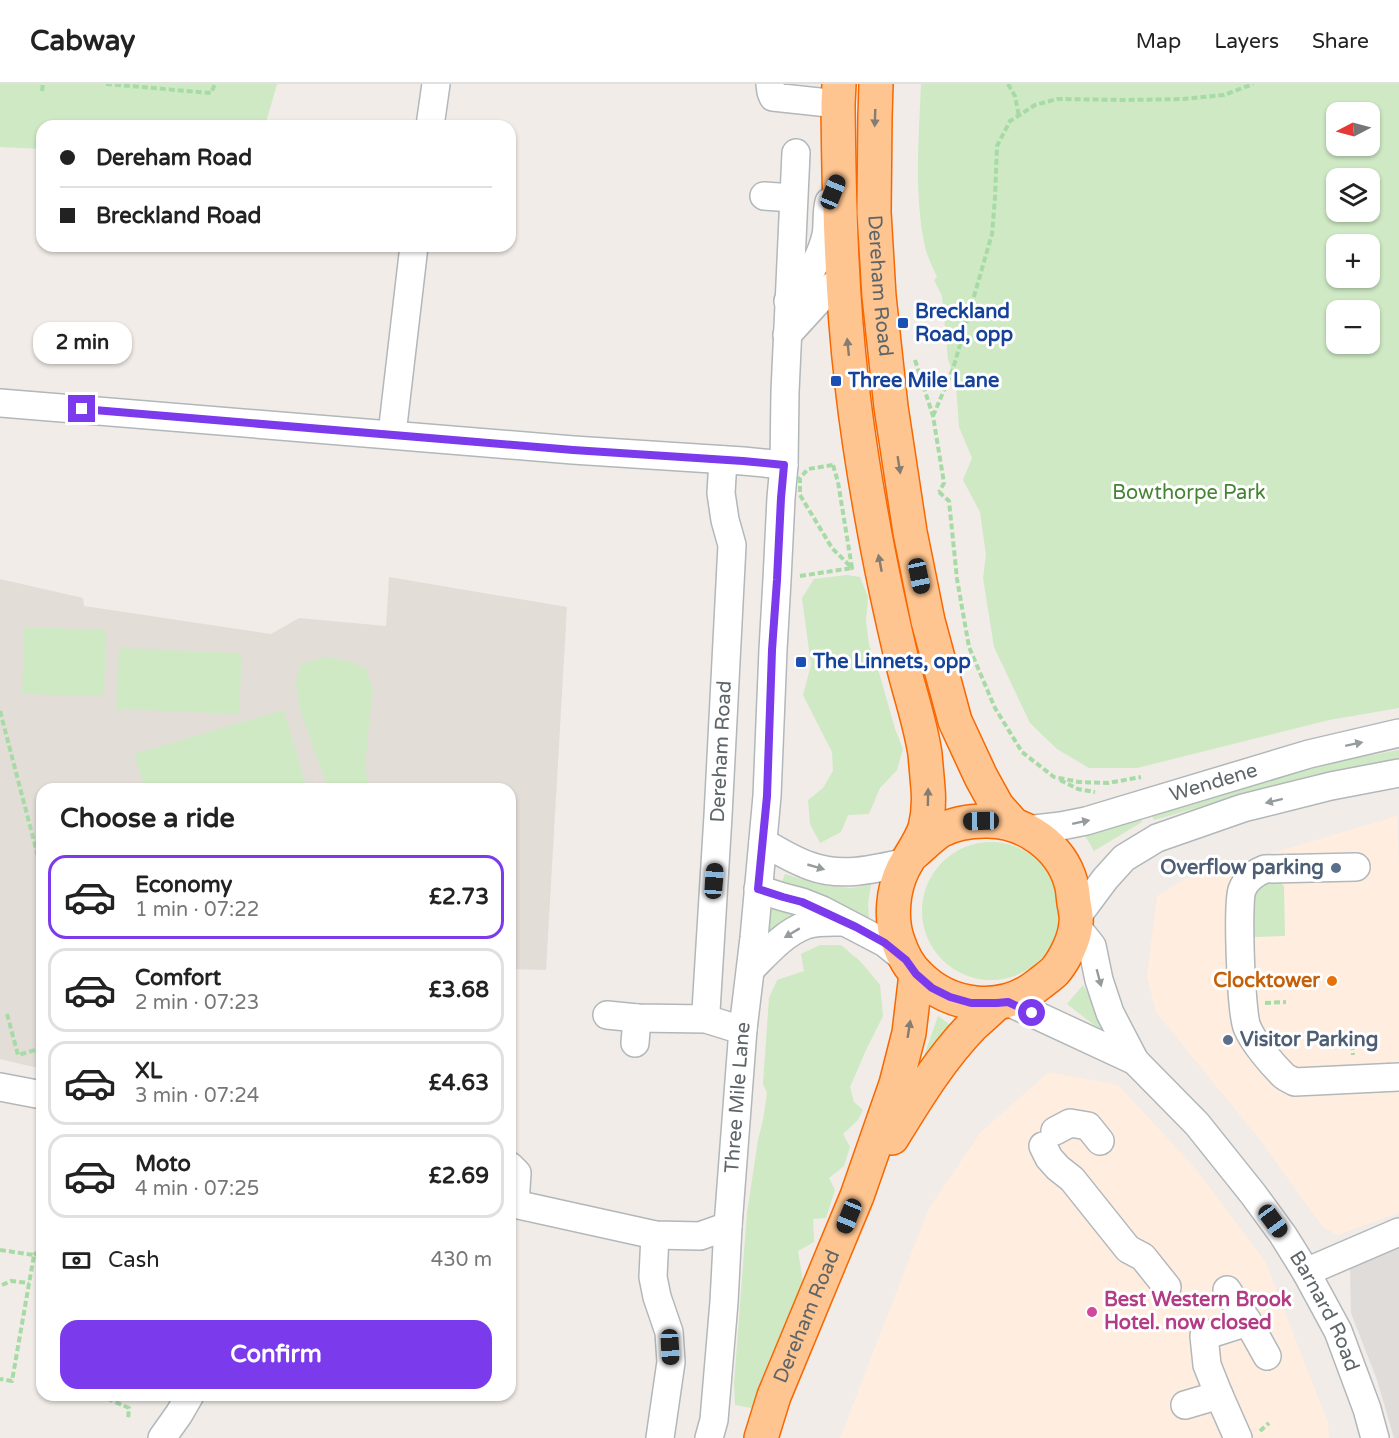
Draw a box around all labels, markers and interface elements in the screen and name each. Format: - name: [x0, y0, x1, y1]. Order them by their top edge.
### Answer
- text: Cabway: [30, 24, 135, 58]
- text: Map: [1136, 29, 1181, 54]
- text: Layers: [1214, 29, 1279, 54]
- text: Share: [1312, 29, 1369, 54]
- north arrow: [1326, 102, 1380, 156]
- map controls: [1326, 102, 1380, 354]
- one-way arrow: [870, 108, 880, 127]
- text: Dereham Road: [96, 145, 252, 171]
- button: layers: [1326, 168, 1380, 222]
- car: [818, 172, 848, 212]
- text: Breckland Road: [96, 203, 262, 229]
- street label: Dereham Road: [862, 214, 897, 358]
- button: +: [1326, 234, 1380, 288]
- place label: Breckland Road, opp: [915, 300, 1013, 347]
- button: −: [1326, 300, 1380, 354]
- marker: Breckland Road, opp: [896, 316, 910, 330]
- callout: 2 min: [32, 322, 132, 364]
- text: 2 min: [56, 331, 109, 355]
- one-way arrow: [843, 338, 853, 357]
- place label: Three Mile Lane: [847, 369, 999, 393]
- marker: Three Mile Lane: [829, 374, 843, 388]
- route end: [68, 395, 95, 422]
- one-way arrow: [895, 455, 904, 474]
- park label: Bowthorpe Park: [1112, 481, 1266, 505]
- one-way arrow: [875, 553, 884, 572]
- car: [906, 557, 932, 595]
- place label: The Linnets, opp: [812, 650, 971, 674]
- marker: The Linnets, opp: [794, 655, 808, 669]
- street label: Dereham Road: [706, 680, 737, 823]
- one-way arrow: [1345, 738, 1363, 748]
- street label: Wendene: [1167, 758, 1260, 807]
- one-way arrow: [923, 787, 932, 806]
- one-way arrow: [1265, 796, 1283, 806]
- text: Choose a ride: [60, 802, 235, 835]
- car: [963, 812, 999, 830]
- one-way arrow: [1072, 817, 1091, 826]
- place label: Overflow parking: [1160, 856, 1324, 880]
- marker: Overflow parking: [1329, 861, 1343, 875]
- car: [704, 862, 724, 900]
- one-way arrow: [807, 863, 825, 872]
- icon: car: [63, 870, 117, 924]
- text: Economy: [135, 872, 232, 898]
- text: £2.73: [429, 884, 489, 910]
- text: 1 min · 07:22: [135, 898, 259, 922]
- one-way arrow: [783, 928, 800, 938]
- icon: car: [63, 963, 117, 1017]
- text: Comfort: [135, 965, 221, 991]
- one-way arrow: [1095, 969, 1105, 988]
- place label: Clocktower: [1213, 969, 1320, 993]
- marker: Clocktower: [1325, 974, 1339, 988]
- text: £3.68: [429, 977, 489, 1003]
- text: 2 min · 07:23: [135, 991, 259, 1015]
- route start: [1018, 999, 1045, 1026]
- one-way arrow: [905, 1020, 914, 1039]
- street label: Three Mile Lane: [720, 1021, 756, 1174]
- place label: Visitor Parking: [1240, 1028, 1378, 1052]
- marker: Visitor Parking: [1221, 1033, 1235, 1047]
- icon: car: [63, 1056, 117, 1110]
- text: XL: [135, 1058, 162, 1084]
- text: £4.63: [429, 1070, 489, 1096]
- text: 3 min · 07:24: [135, 1084, 259, 1108]
- icon: car: [63, 1149, 117, 1203]
- text: Moto: [135, 1151, 191, 1177]
- text: £2.69: [429, 1163, 489, 1189]
- text: 4 min · 07:25: [135, 1177, 259, 1201]
- car: [834, 1196, 864, 1236]
- car: [1255, 1201, 1291, 1241]
- icon: cash: [60, 1244, 93, 1277]
- street label: Dereham Road: [769, 1246, 845, 1387]
- text: Cash: [108, 1247, 160, 1273]
- street label: Barnard Road: [1284, 1247, 1364, 1375]
- text: 430 m: [431, 1248, 492, 1272]
- place label: Best Western Brook Hotel. now closed: [1104, 1288, 1292, 1335]
- marker: Best Western Brook Hotel. now closed: [1085, 1305, 1099, 1319]
- button: Confirm: [60, 1320, 492, 1389]
- car: [660, 1329, 680, 1365]

